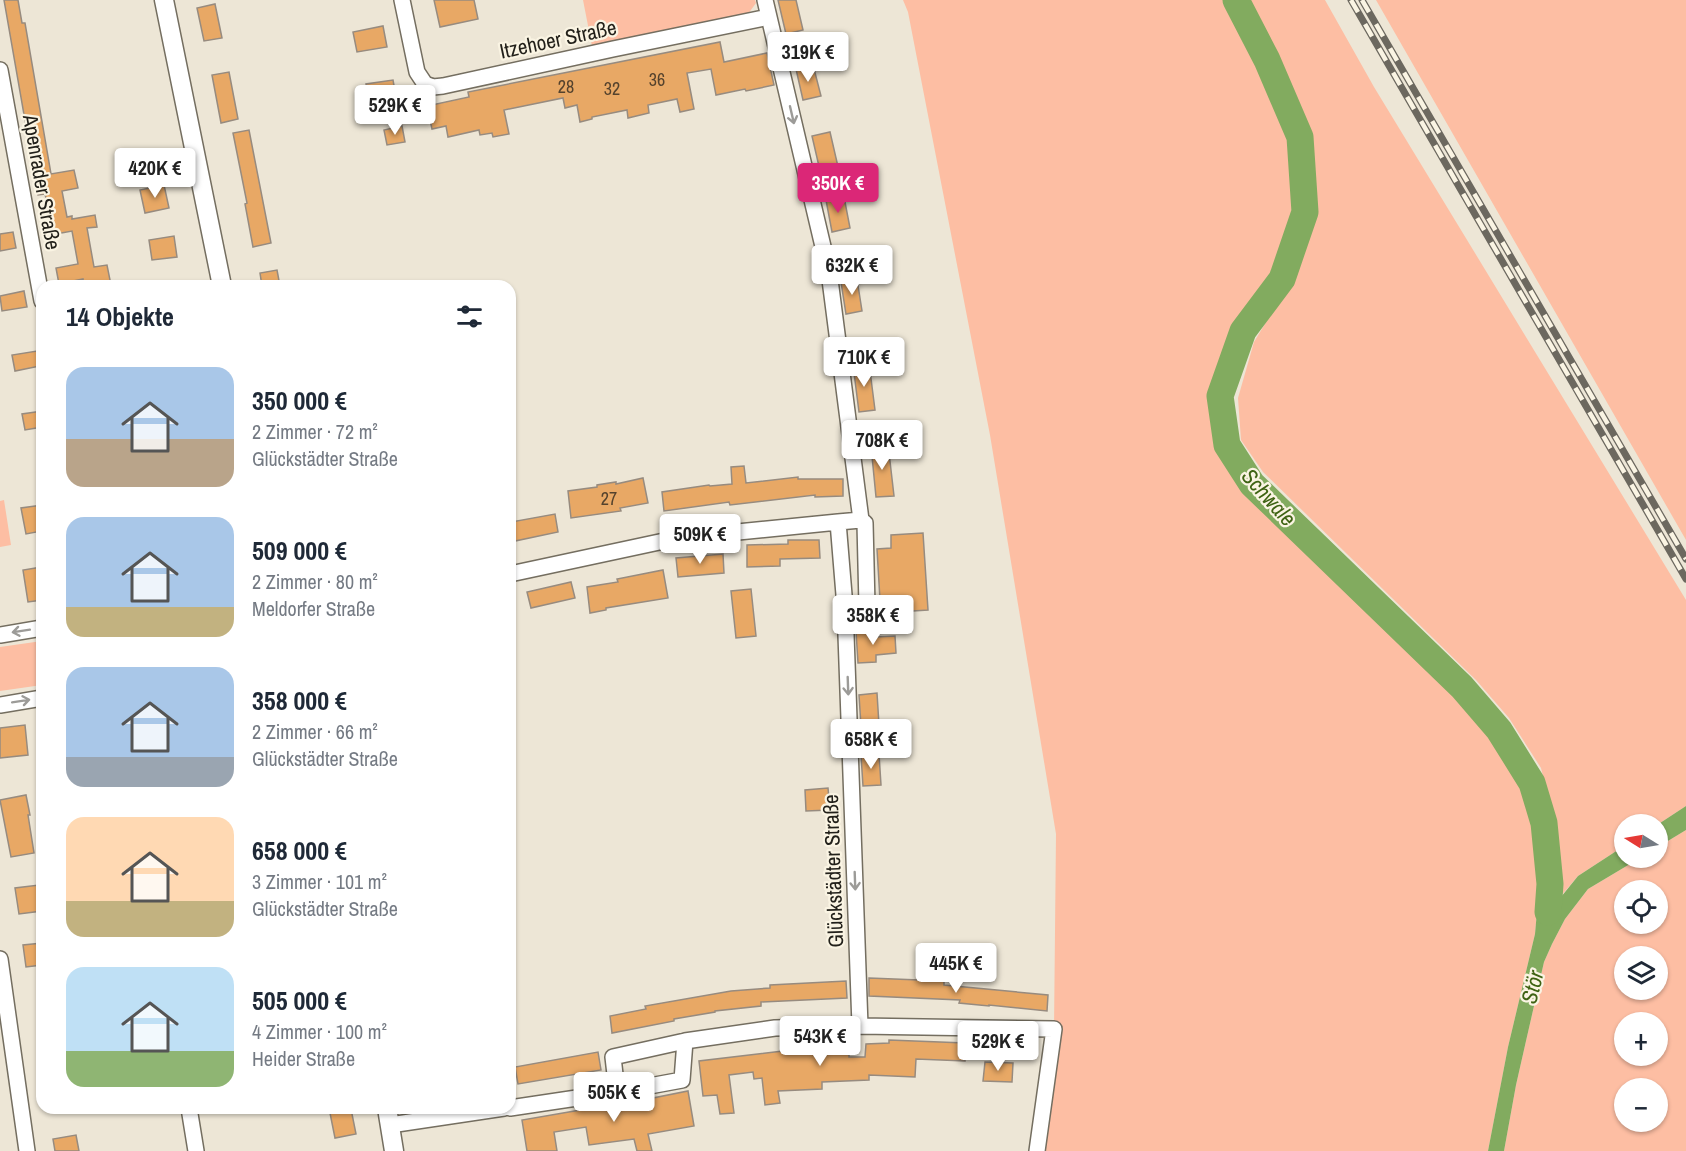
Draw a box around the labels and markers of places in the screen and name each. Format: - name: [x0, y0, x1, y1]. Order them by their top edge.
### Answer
- pin: 319K €: [759, 32, 857, 83]
- pin: 529K €: [346, 85, 444, 136]
- pin: 420K €: [106, 148, 204, 199]
- pin: 350K €: [789, 163, 887, 214]
- pin: 632K €: [803, 245, 901, 296]
- pin: 710K €: [815, 337, 913, 388]
- pin: 708K €: [833, 420, 931, 471]
- pin: 509K €: [651, 514, 749, 565]
- pin: 358K €: [824, 595, 922, 646]
- pin: 658K €: [822, 719, 920, 770]
- pin: 445K €: [907, 943, 1005, 994]
- pin: 543K €: [771, 1016, 869, 1067]
- pin: 529K €: [949, 1021, 1047, 1072]
- pin: 505K €: [565, 1072, 663, 1123]

